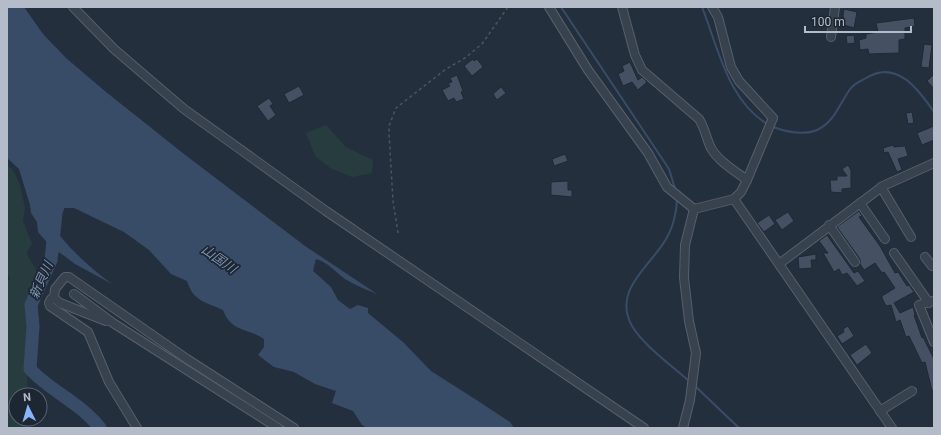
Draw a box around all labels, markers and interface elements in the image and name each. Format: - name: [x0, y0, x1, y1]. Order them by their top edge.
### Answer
- scale bar: [805, 8, 911, 34]
- text: 100 m: [811, 15, 845, 29]
- water label: 山国川: [199, 242, 241, 277]
- water label: 新貝川: [26, 257, 57, 301]
- north arrow: [8, 387, 48, 427]
- text: N: [23, 391, 32, 404]

